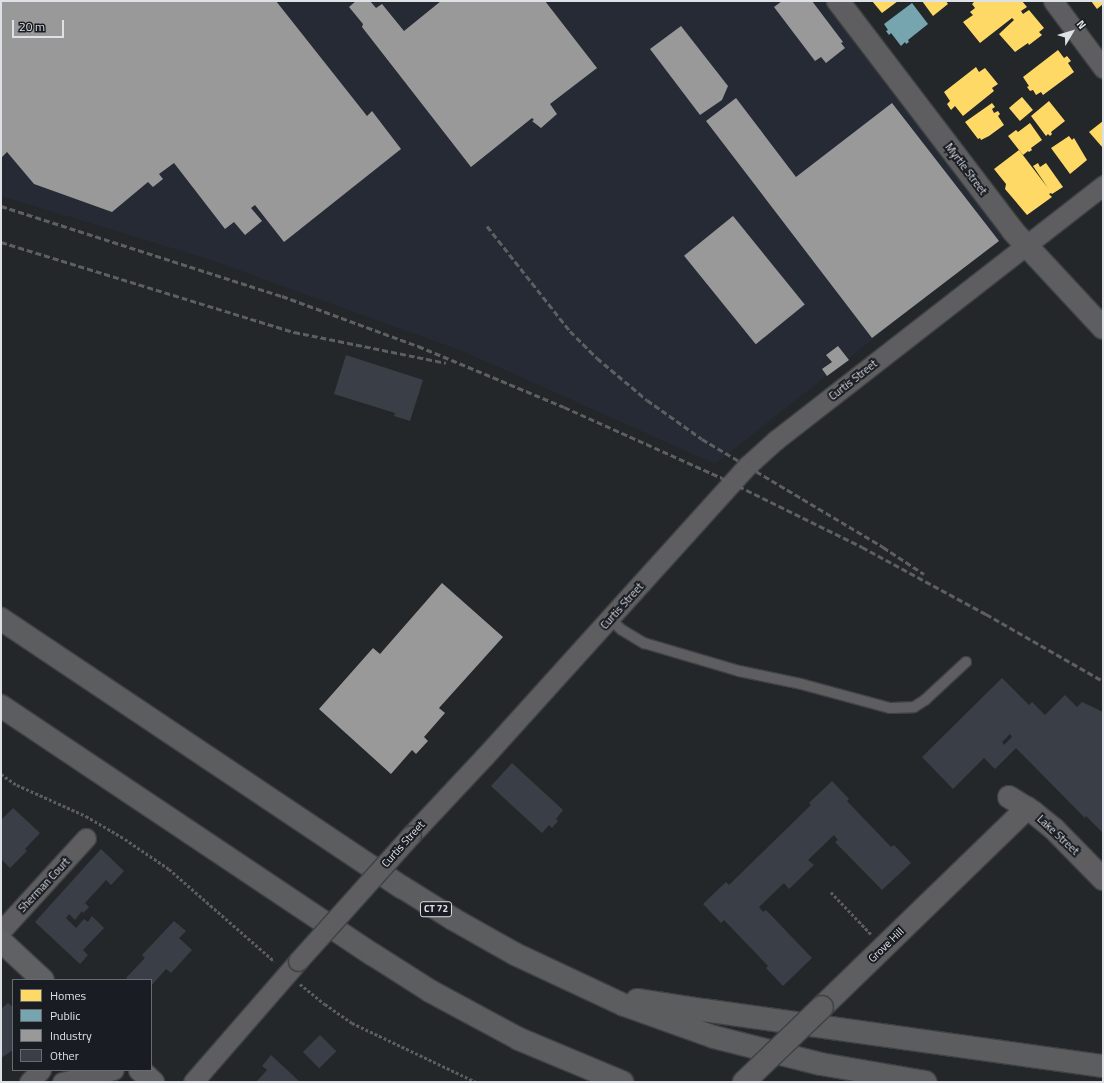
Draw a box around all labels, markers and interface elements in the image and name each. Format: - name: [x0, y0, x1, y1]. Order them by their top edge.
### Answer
- scale bar: [14, 12, 66, 38]
- north arrow: [1052, 12, 1092, 52]
- text: 20 m: [19, 17, 45, 36]
- text: N: [1073, 17, 1090, 33]
- street label: Myrtle Street: [942, 141, 990, 197]
- street label: Curtis Street: [826, 357, 880, 403]
- street label: Curtis Street: [598, 580, 646, 632]
- street label: Lake Street: [1034, 812, 1082, 858]
- street label: Curtis Street: [379, 818, 427, 870]
- street label: Sherman Court: [15, 855, 73, 915]
- road number: CT 72: [419, 901, 453, 917]
- street label: Grove Hill: [865, 925, 907, 965]
- legend: [12, 979, 152, 1071]
- text: Homes: [50, 986, 86, 1005]
- text: Public: [50, 1006, 80, 1025]
- text: Industry: [50, 1026, 92, 1045]
- text: Other: [50, 1046, 79, 1065]

